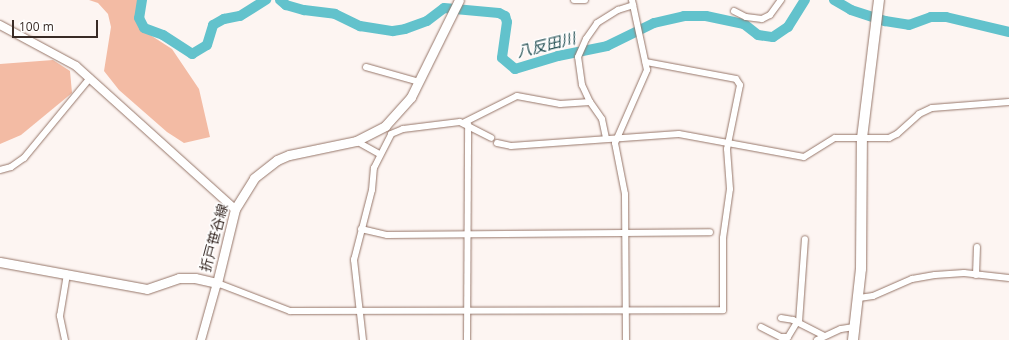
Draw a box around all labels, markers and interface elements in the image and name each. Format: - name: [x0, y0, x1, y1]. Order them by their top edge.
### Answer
- scale bar: [14, 12, 100, 38]
- text: 100 m: [19, 18, 54, 35]
- water label: 八反田川: [515, 29, 577, 61]
- street label: 折戸笹谷線: [197, 202, 231, 274]

